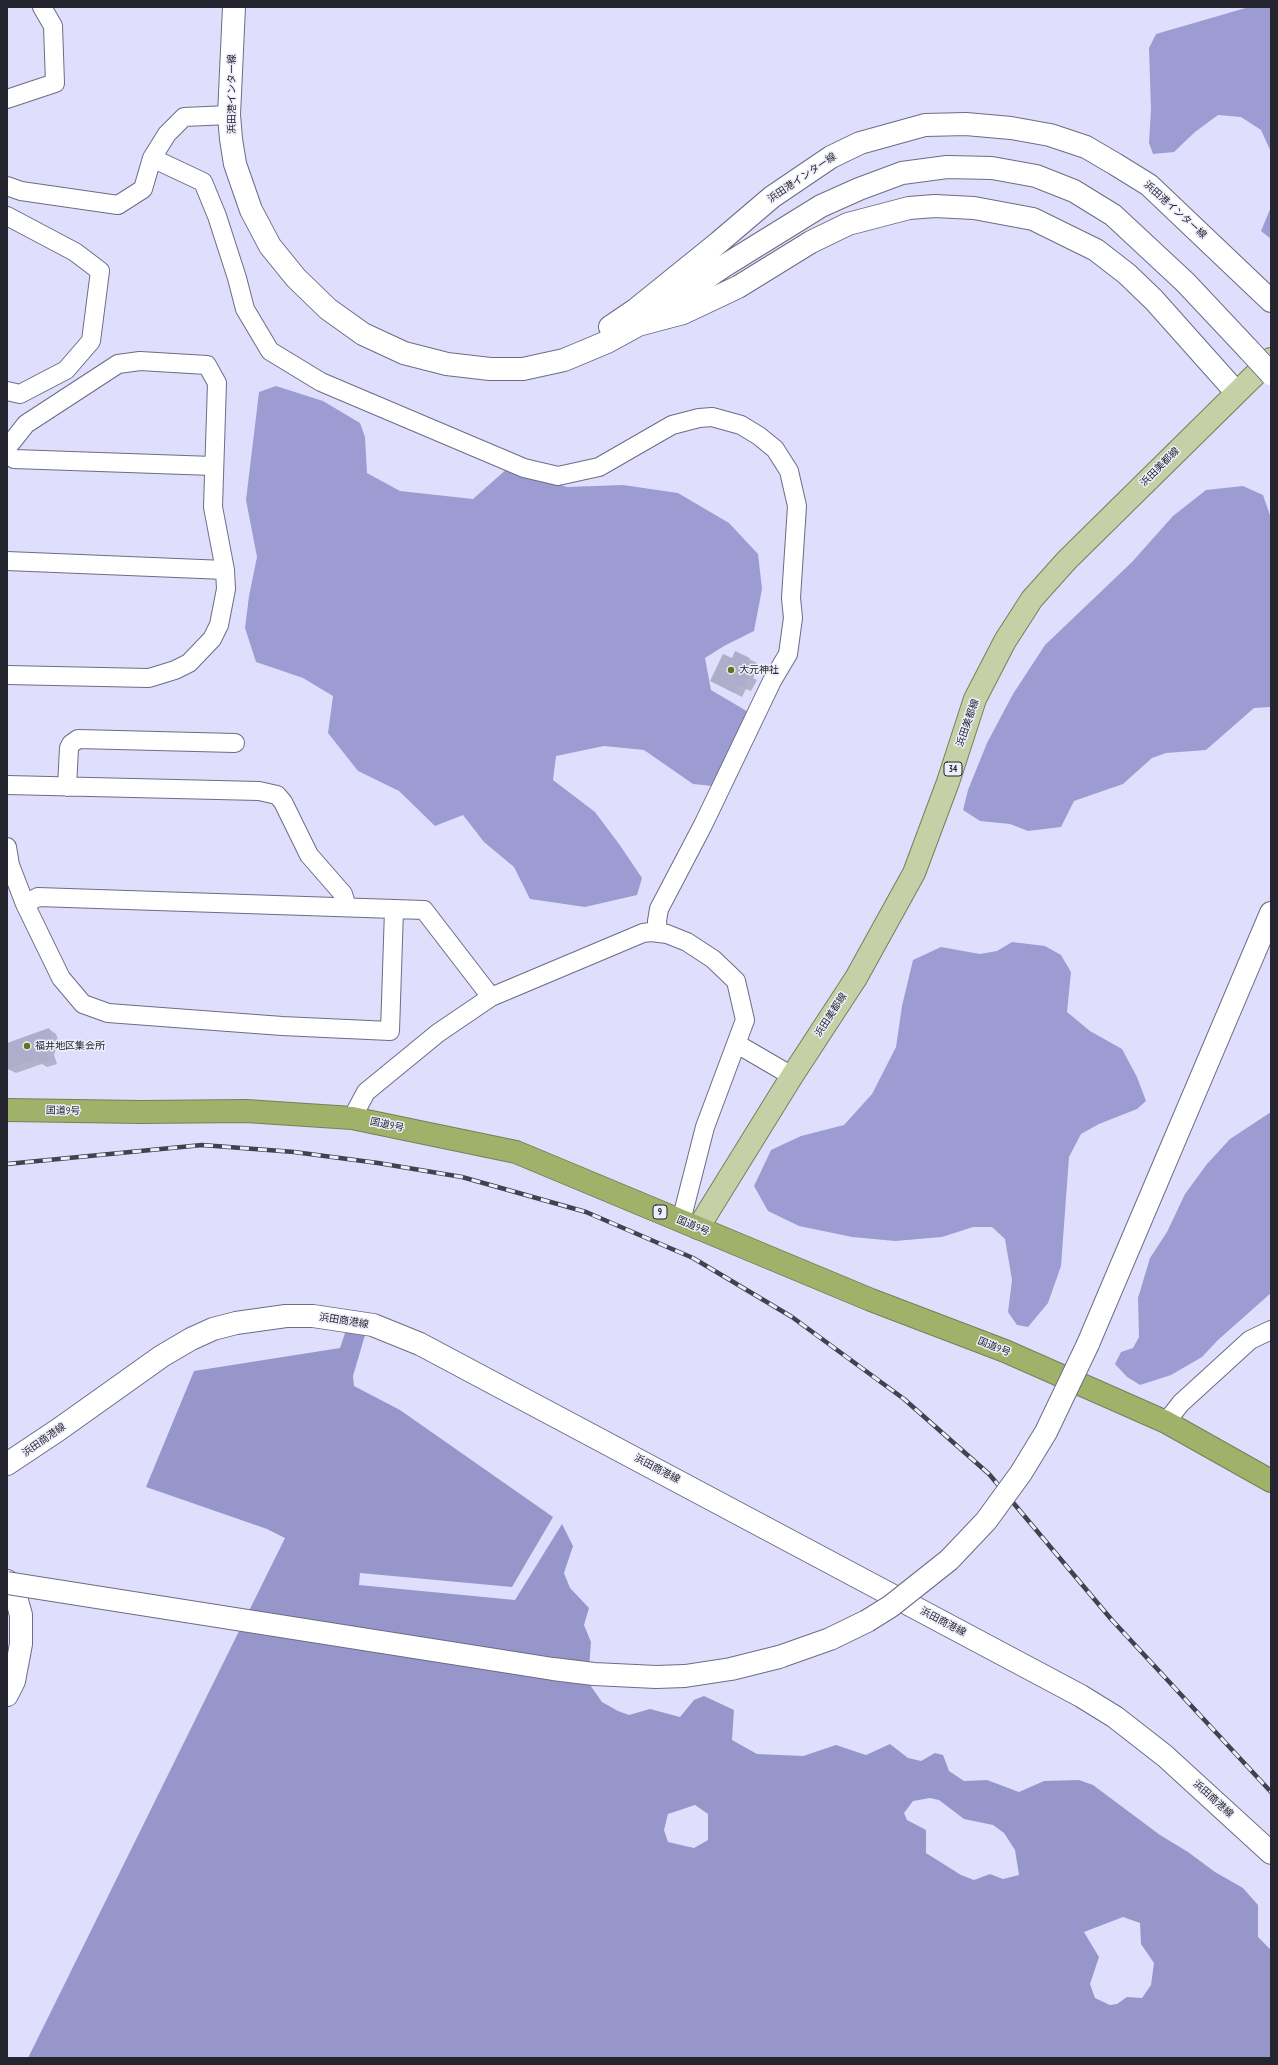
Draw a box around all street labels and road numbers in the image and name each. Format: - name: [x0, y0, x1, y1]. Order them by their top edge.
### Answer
- street label: 浜田港インター線: [226, 54, 238, 134]
- street label: 浜田港インター線: [765, 151, 839, 205]
- street label: 浜田港インター線: [1141, 179, 1209, 241]
- street label: 浜田美都線: [1138, 445, 1182, 489]
- street label: 浜田美都線: [954, 697, 982, 749]
- road number: 34: [944, 762, 962, 776]
- street label: 浜田美都線: [812, 991, 850, 1039]
- street label: 国道9号: [46, 1105, 80, 1117]
- street label: 国道9号: [369, 1116, 405, 1134]
- road number: 9: [653, 1205, 667, 1219]
- street label: 国道9号: [675, 1214, 711, 1238]
- street label: 浜田商港線: [318, 1311, 370, 1331]
- street label: 国道9号: [976, 1335, 1012, 1359]
- street label: 浜田商港線: [20, 1421, 68, 1459]
- street label: 浜田商港線: [632, 1452, 682, 1486]
- street label: 浜田商港線: [918, 1605, 968, 1639]
- street label: 浜田商港線: [1190, 1778, 1236, 1820]

